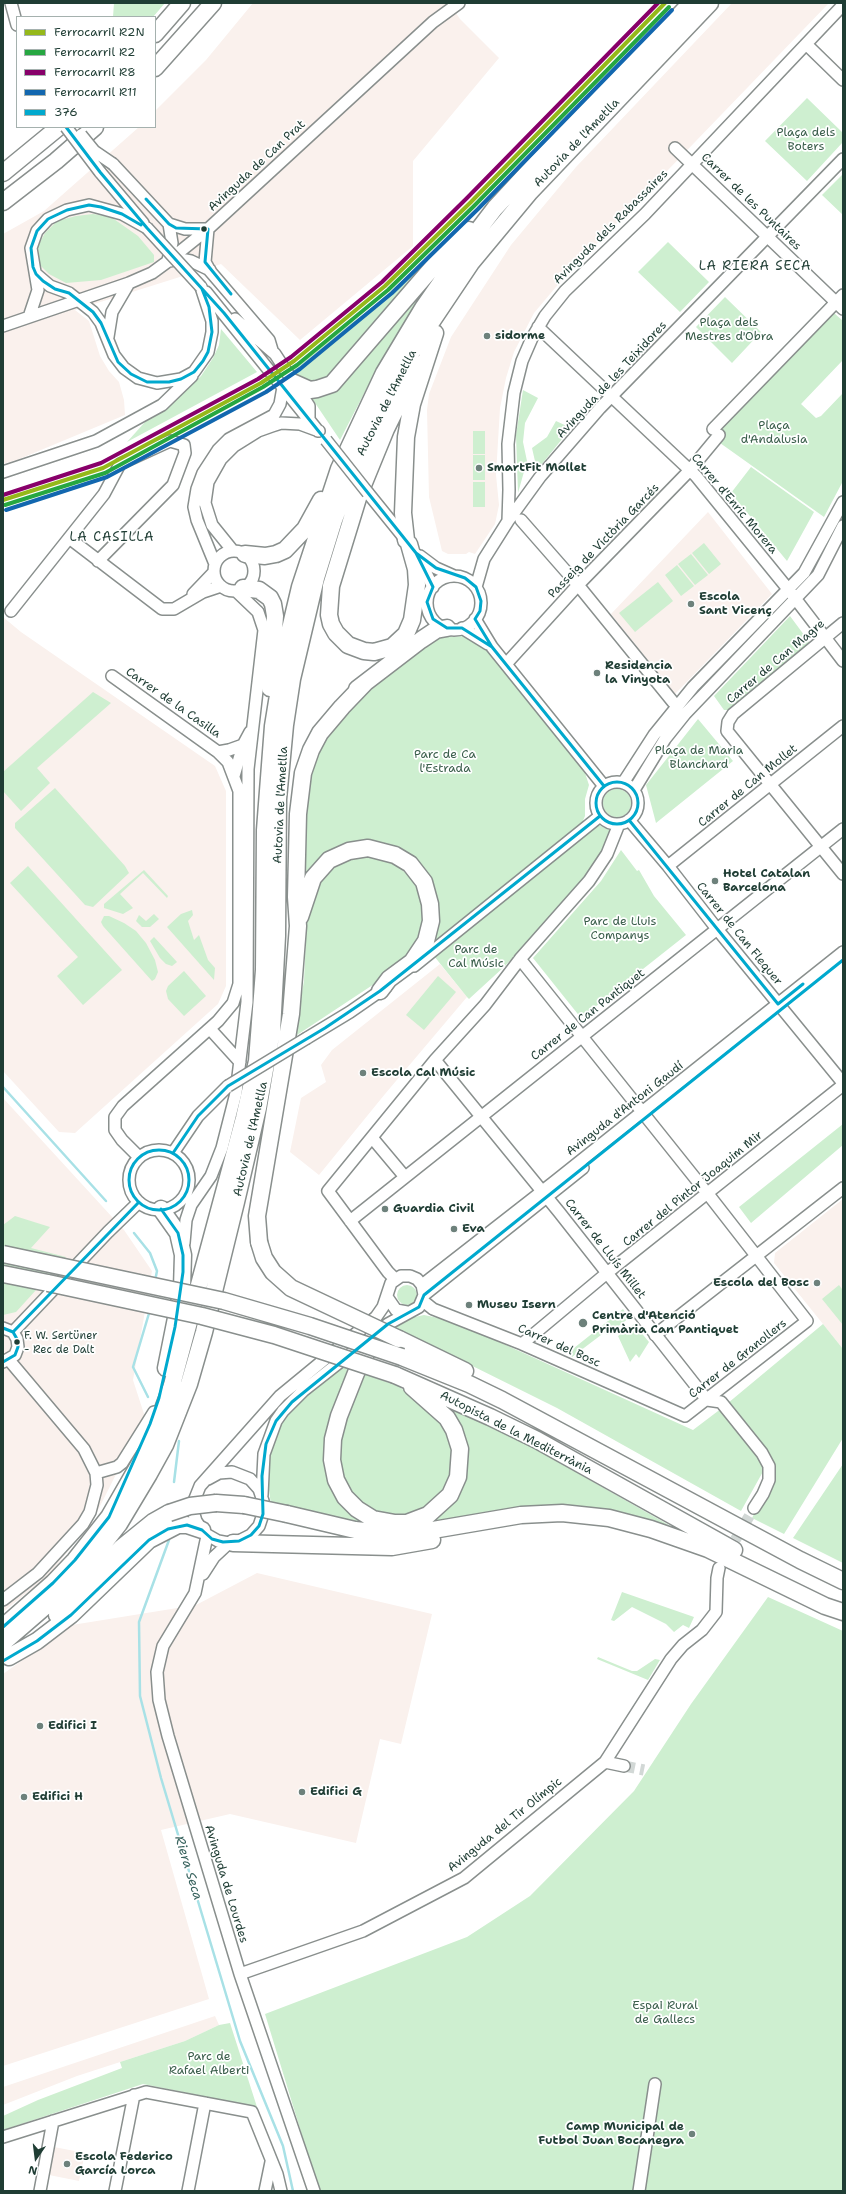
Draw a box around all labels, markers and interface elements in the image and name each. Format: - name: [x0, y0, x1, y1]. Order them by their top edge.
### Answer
- legend: [16, 16, 156, 128]
- text: Ferrocarril R2N: [54, 24, 145, 40]
- text: Ferrocarril R2: [54, 44, 135, 60]
- text: Ferrocarril R8: [54, 64, 136, 80]
- text: Ferrocarril R11: [54, 84, 137, 100]
- street label: Autovia de l'Ametlla: [531, 96, 623, 190]
- text: 376: [54, 104, 78, 120]
- street label: Avinguda de Can Prat: [206, 117, 308, 215]
- park label: Plaça dels Boters: [776, 126, 836, 154]
- street label: Carrer de les Puntaires: [698, 150, 804, 254]
- street label: Avinguda dels Rabassaires: [551, 167, 671, 287]
- unlabelled marker: [199, 224, 209, 234]
- district label: LA RIERA SECA: [699, 259, 811, 275]
- park label: Plaça dels Mestres d'Obra: [685, 316, 773, 344]
- street label: Avinguda de les Teixidores: [554, 318, 670, 442]
- place label: sidorme: [495, 329, 545, 343]
- marker: sidorme: [482, 331, 492, 341]
- street label: Autovia de l'Ametlla: [354, 347, 420, 459]
- park label: Plaça d'Andalusia: [741, 419, 807, 447]
- street label: Carrer d'Enric Morera: [688, 451, 780, 557]
- place label: SmartFit Mollet: [487, 461, 587, 475]
- marker: SmartFit Mollet: [474, 463, 484, 473]
- street label: Passeig de Victòria Garcés: [545, 481, 663, 601]
- district label: LA CASILLA: [70, 530, 154, 546]
- place label: Escola Sant Vicenç: [699, 590, 772, 618]
- marker: Escola Sant Vicenç: [686, 599, 696, 609]
- street label: Carrer de Can Magre: [724, 617, 828, 707]
- place label: Residencia la Vinyota: [605, 659, 672, 687]
- street label: Carrer de la Casilla: [123, 665, 223, 741]
- marker: Residencia la Vinyota: [592, 668, 602, 678]
- street label: Carrer de Can Mollet: [696, 742, 800, 830]
- park label: Plaça de Maria Blanchard: [655, 744, 743, 772]
- street label: Autovia de l'Ametlla: [271, 746, 291, 864]
- park label: Parc de Ca l'Estrada: [414, 748, 476, 776]
- place label: Hotel Catalan Barcelona: [723, 867, 810, 895]
- marker: Hotel Catalan Barcelona: [710, 876, 720, 886]
- street label: Carrer de Can Flequer: [693, 880, 785, 988]
- park label: Parc de Lluis Companys: [584, 915, 656, 943]
- park label: Parc de Cal Músic: [448, 943, 504, 971]
- street label: Carrer de Can Pantiquet: [528, 966, 648, 1064]
- street label: Avinguda d'Antoni Gaudí: [564, 1059, 686, 1159]
- place label: Escola Cal Músic: [371, 1066, 475, 1080]
- marker: Escola Cal Músic: [358, 1068, 368, 1078]
- street label: Autovia de l'Ametlla: [231, 1080, 271, 1198]
- street label: Carrer del Pintor Joaquim Mir: [620, 1128, 766, 1250]
- street label: Carrer de Lluís Millet: [561, 1196, 649, 1302]
- place label: Guardia Civil: [393, 1202, 475, 1216]
- marker: Guardia Civil: [380, 1204, 390, 1214]
- place label: Eva: [462, 1222, 485, 1236]
- marker: Eva: [449, 1224, 459, 1234]
- place label: Escola del Bosc: [713, 1276, 809, 1290]
- marker: Escola del Bosc: [812, 1278, 822, 1288]
- place label: Museu Isern: [477, 1298, 556, 1312]
- marker: Museu Isern: [464, 1300, 474, 1310]
- place label: Centre d'Atenció Primària Can Pantiquet: [592, 1309, 739, 1337]
- street label: Carrer de Granollers: [686, 1316, 790, 1402]
- marker: Centre d'Atenció Primària Can Pantiquet: [577, 1317, 589, 1329]
- street label: Carrer del Bosc: [515, 1321, 603, 1371]
- place label: F. W. Sertüner - Rec de Dalt: [24, 1329, 97, 1355]
- marker: F. W. Sertüner - Rec de Dalt: [12, 1337, 22, 1347]
- street label: Autopista de la Mediterrània: [437, 1388, 595, 1478]
- place label: Edifici I: [48, 1719, 97, 1733]
- marker: Edifici I: [35, 1721, 45, 1731]
- street label: Avinguda del Tir Olímpic: [445, 1775, 565, 1875]
- place label: Edifici G: [310, 1785, 362, 1799]
- marker: Edifici G: [297, 1787, 307, 1797]
- place label: Edifici H: [32, 1790, 83, 1804]
- marker: Edifici H: [19, 1792, 29, 1802]
- street label: Avinguda de Lourdes: [201, 1823, 251, 1945]
- water label: Riera Seca: [171, 1834, 205, 1902]
- park label: Espai Rural de Gallecs: [632, 1999, 698, 2027]
- park label: Parc de Rafael Alberti: [169, 2050, 249, 2078]
- place label: Camp Municipal de Futbol Juan Bocanegra: [538, 2120, 684, 2148]
- marker: Camp Municipal de Futbol Juan Bocanegra: [687, 2129, 697, 2139]
- north arrow: [16, 2138, 56, 2178]
- place label: Escola Federico García Lorca: [75, 2150, 173, 2178]
- marker: Escola Federico García Lorca: [62, 2159, 72, 2169]
- text: N: [27, 2162, 39, 2178]

